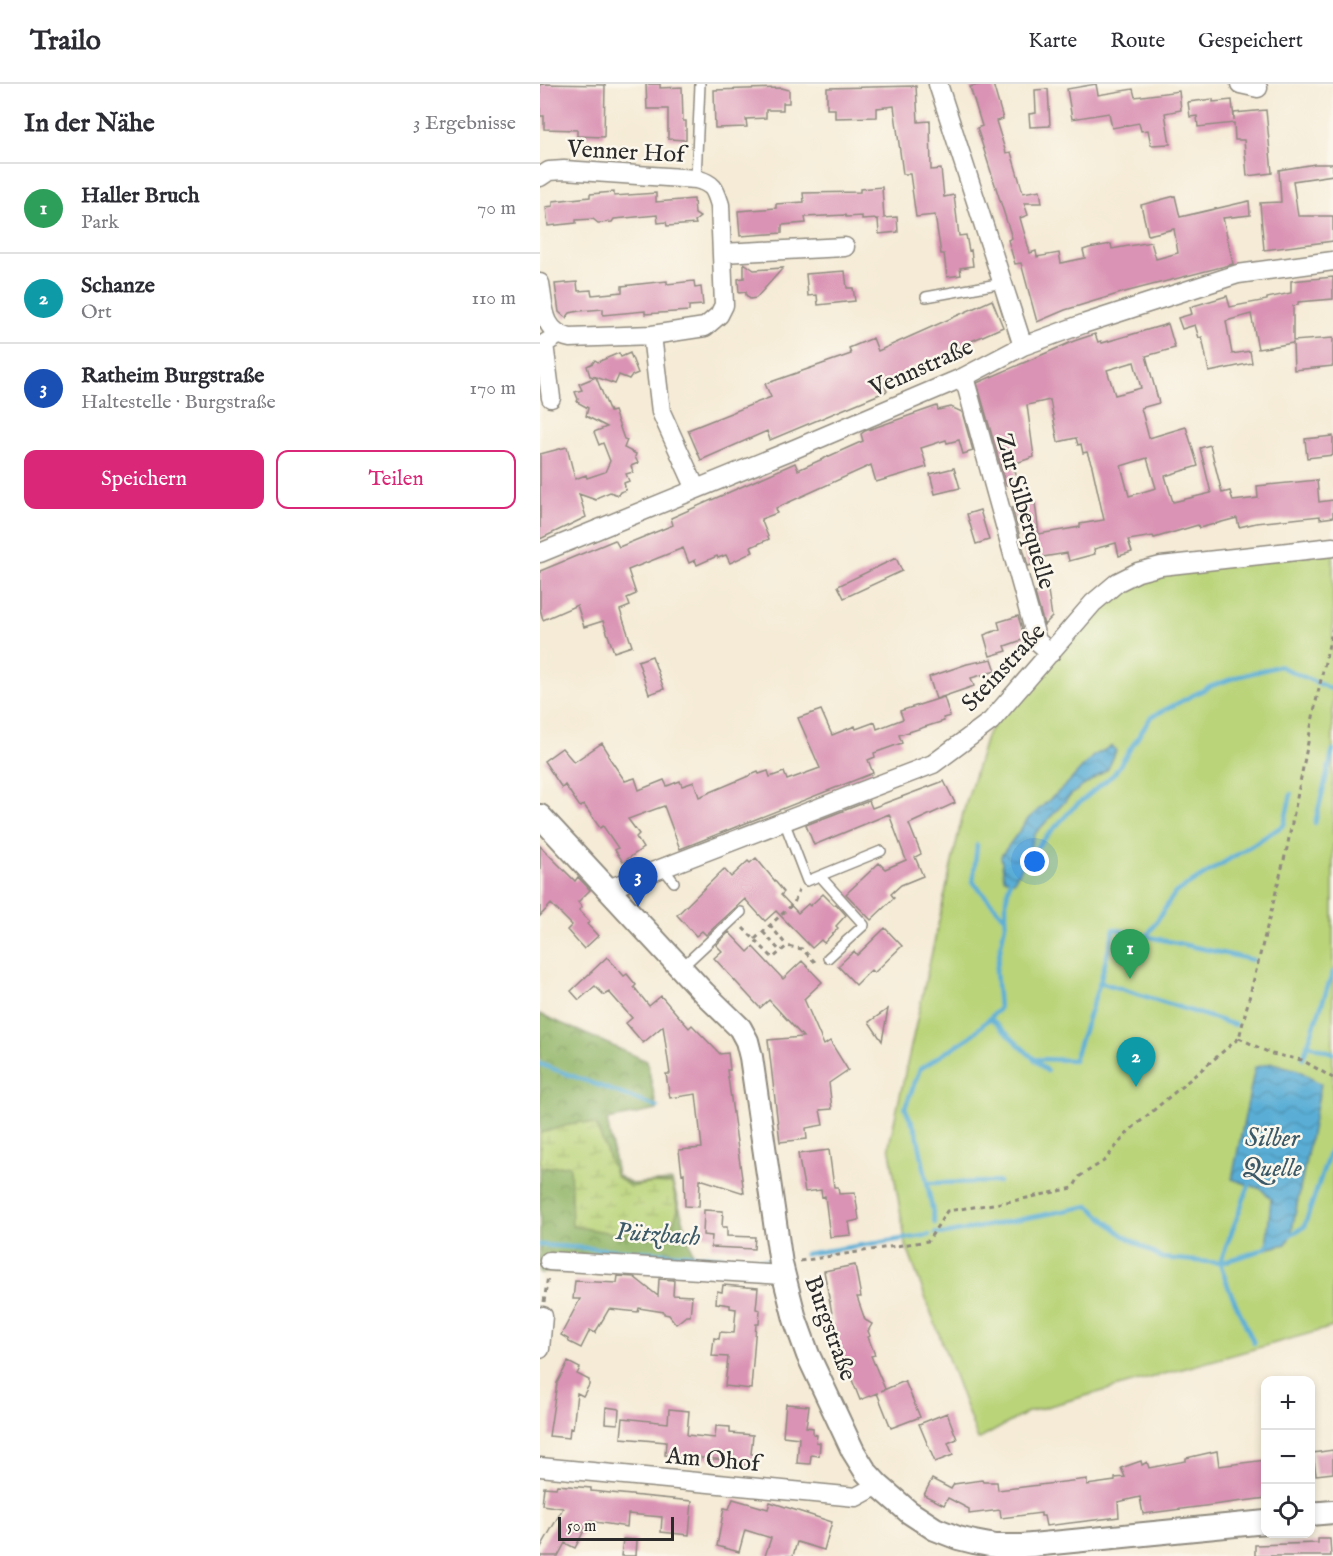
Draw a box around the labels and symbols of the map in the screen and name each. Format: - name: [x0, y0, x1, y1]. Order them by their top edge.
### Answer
- street label: Venner Hof: [565, 134, 690, 171]
- street label: Vennstraße: [864, 332, 978, 405]
- street label: Zur Silberquelle: [988, 430, 1062, 593]
- street label: Steinstraße: [955, 617, 1053, 719]
- your location: [1020, 847, 1049, 876]
- pin: 3: [618, 858, 658, 907]
- pin: 1: [1110, 930, 1150, 979]
- pin: 2: [1116, 1038, 1156, 1087]
- water label: Silber Quelle: [1242, 1122, 1302, 1185]
- water label: Pützbach: [614, 1215, 702, 1254]
- street label: Burgstraße: [796, 1272, 863, 1385]
- street label: Am Ohof: [664, 1441, 765, 1480]
- scale bar: [558, 1514, 674, 1542]

